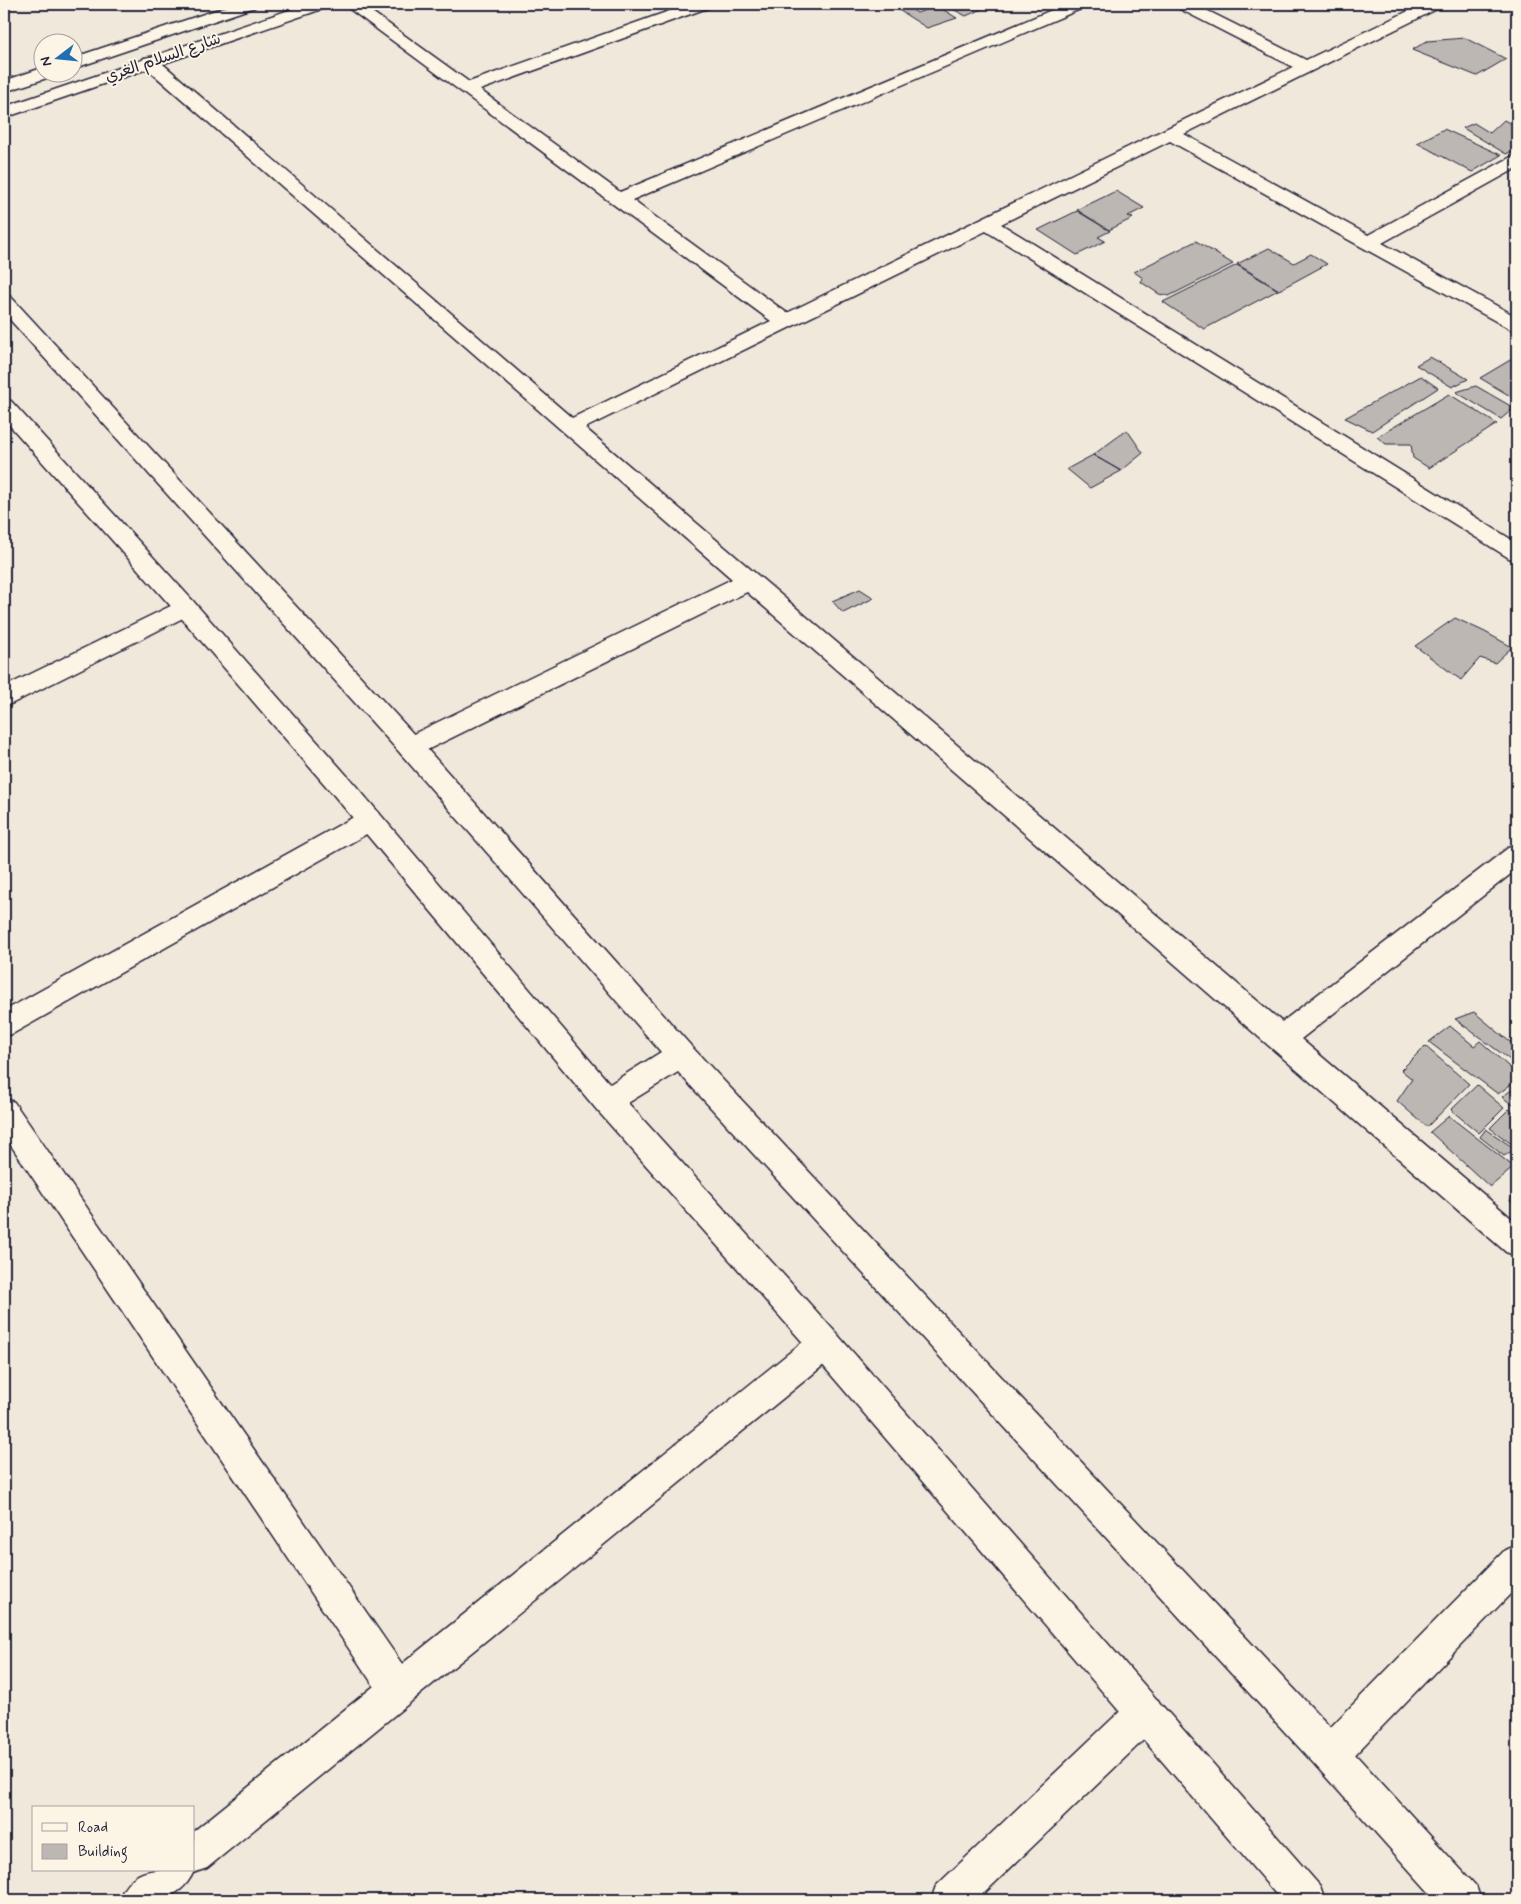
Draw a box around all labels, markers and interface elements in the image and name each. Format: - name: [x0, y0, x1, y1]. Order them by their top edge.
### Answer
- street label: شارع السلام الغري: [102, 28, 224, 89]
- north arrow: [32, 32, 82, 82]
- text: N: [37, 54, 56, 68]
- legend: [32, 1806, 195, 1872]
- text: Road: [78, 1818, 108, 1838]
- text: Building: [78, 1842, 128, 1863]

